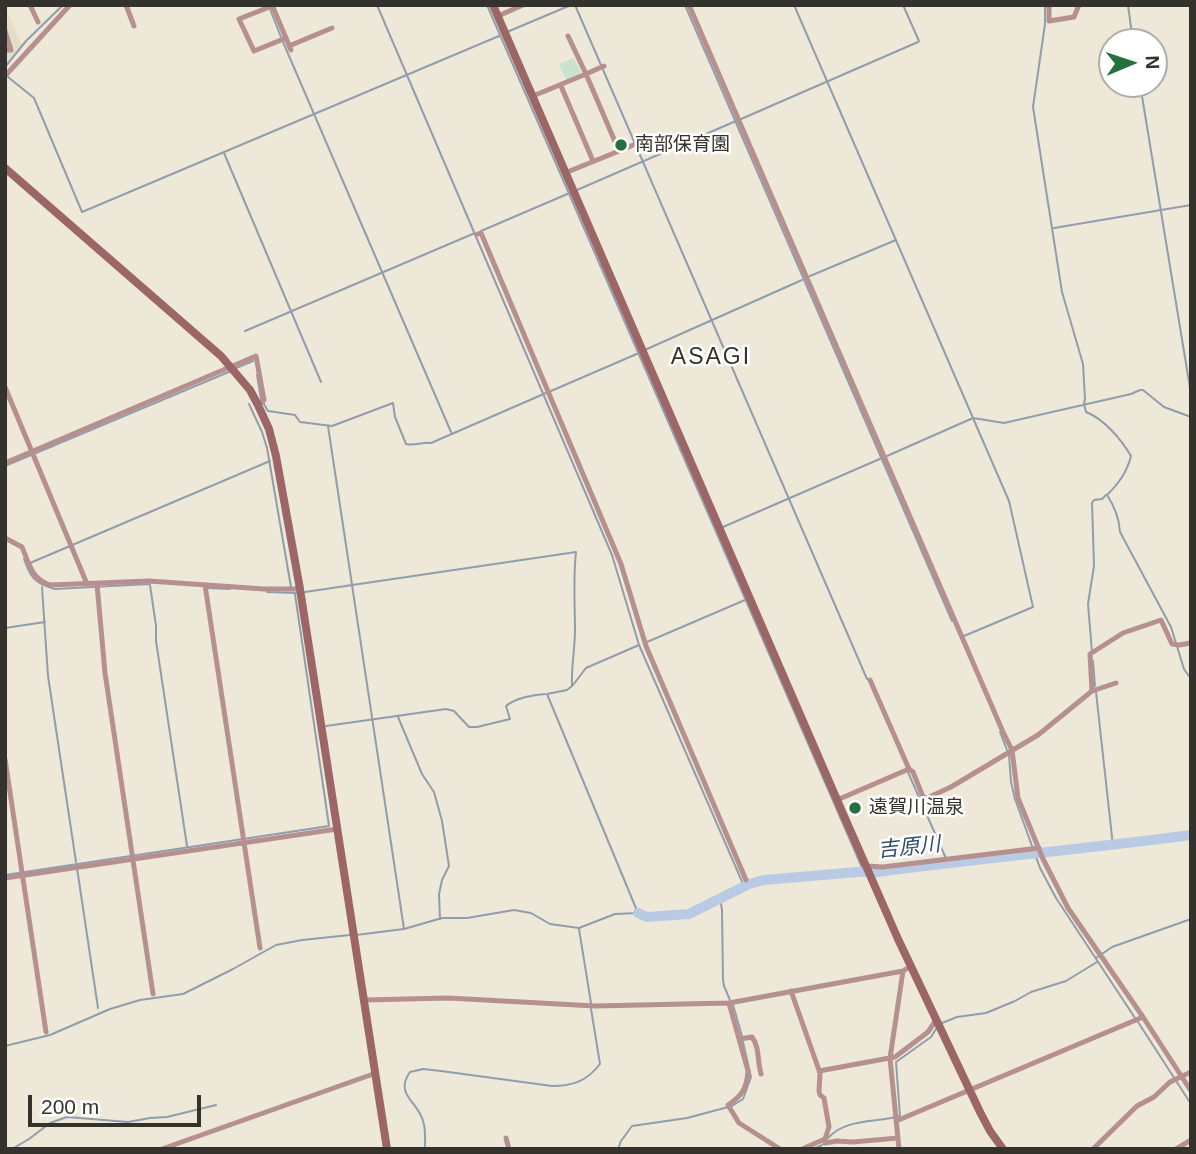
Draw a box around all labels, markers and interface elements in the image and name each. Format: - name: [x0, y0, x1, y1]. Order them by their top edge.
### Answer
- north arrow: [1098, 28, 1168, 98]
- text: N: [1142, 55, 1163, 70]
- place label: 南部保育園: [635, 134, 730, 156]
- marker: 南部保育園: [613, 137, 629, 153]
- district label: ASAGI: [671, 344, 751, 372]
- place label: 遠賀川温泉: [869, 797, 964, 819]
- marker: 遠賀川温泉: [847, 800, 863, 816]
- water label: 吉原川: [876, 832, 942, 864]
- scale bar: [32, 1080, 205, 1124]
- text: 200 m: [41, 1095, 99, 1118]

